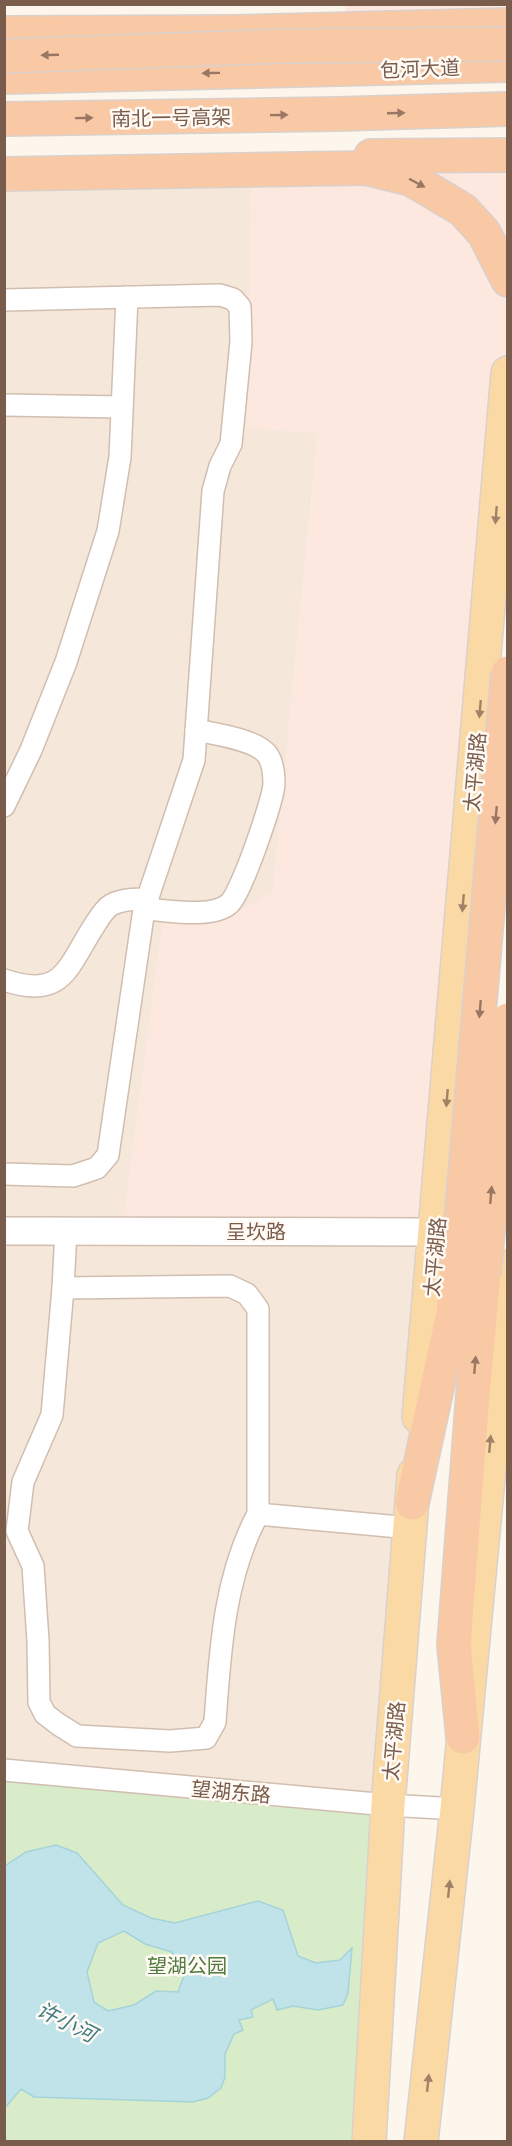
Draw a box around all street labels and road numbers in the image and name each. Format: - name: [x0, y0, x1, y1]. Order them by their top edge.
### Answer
- street label: 包河大道: [380, 55, 460, 81]
- street label: 南北一号高架: [111, 104, 231, 130]
- street label: 太平湖路: [459, 731, 489, 813]
- street label: 太平湖路: [419, 1216, 449, 1298]
- street label: 呈坎路: [226, 1219, 286, 1243]
- street label: 太平湖路: [378, 1700, 408, 1782]
- street label: 望湖东路: [190, 1776, 272, 1806]

